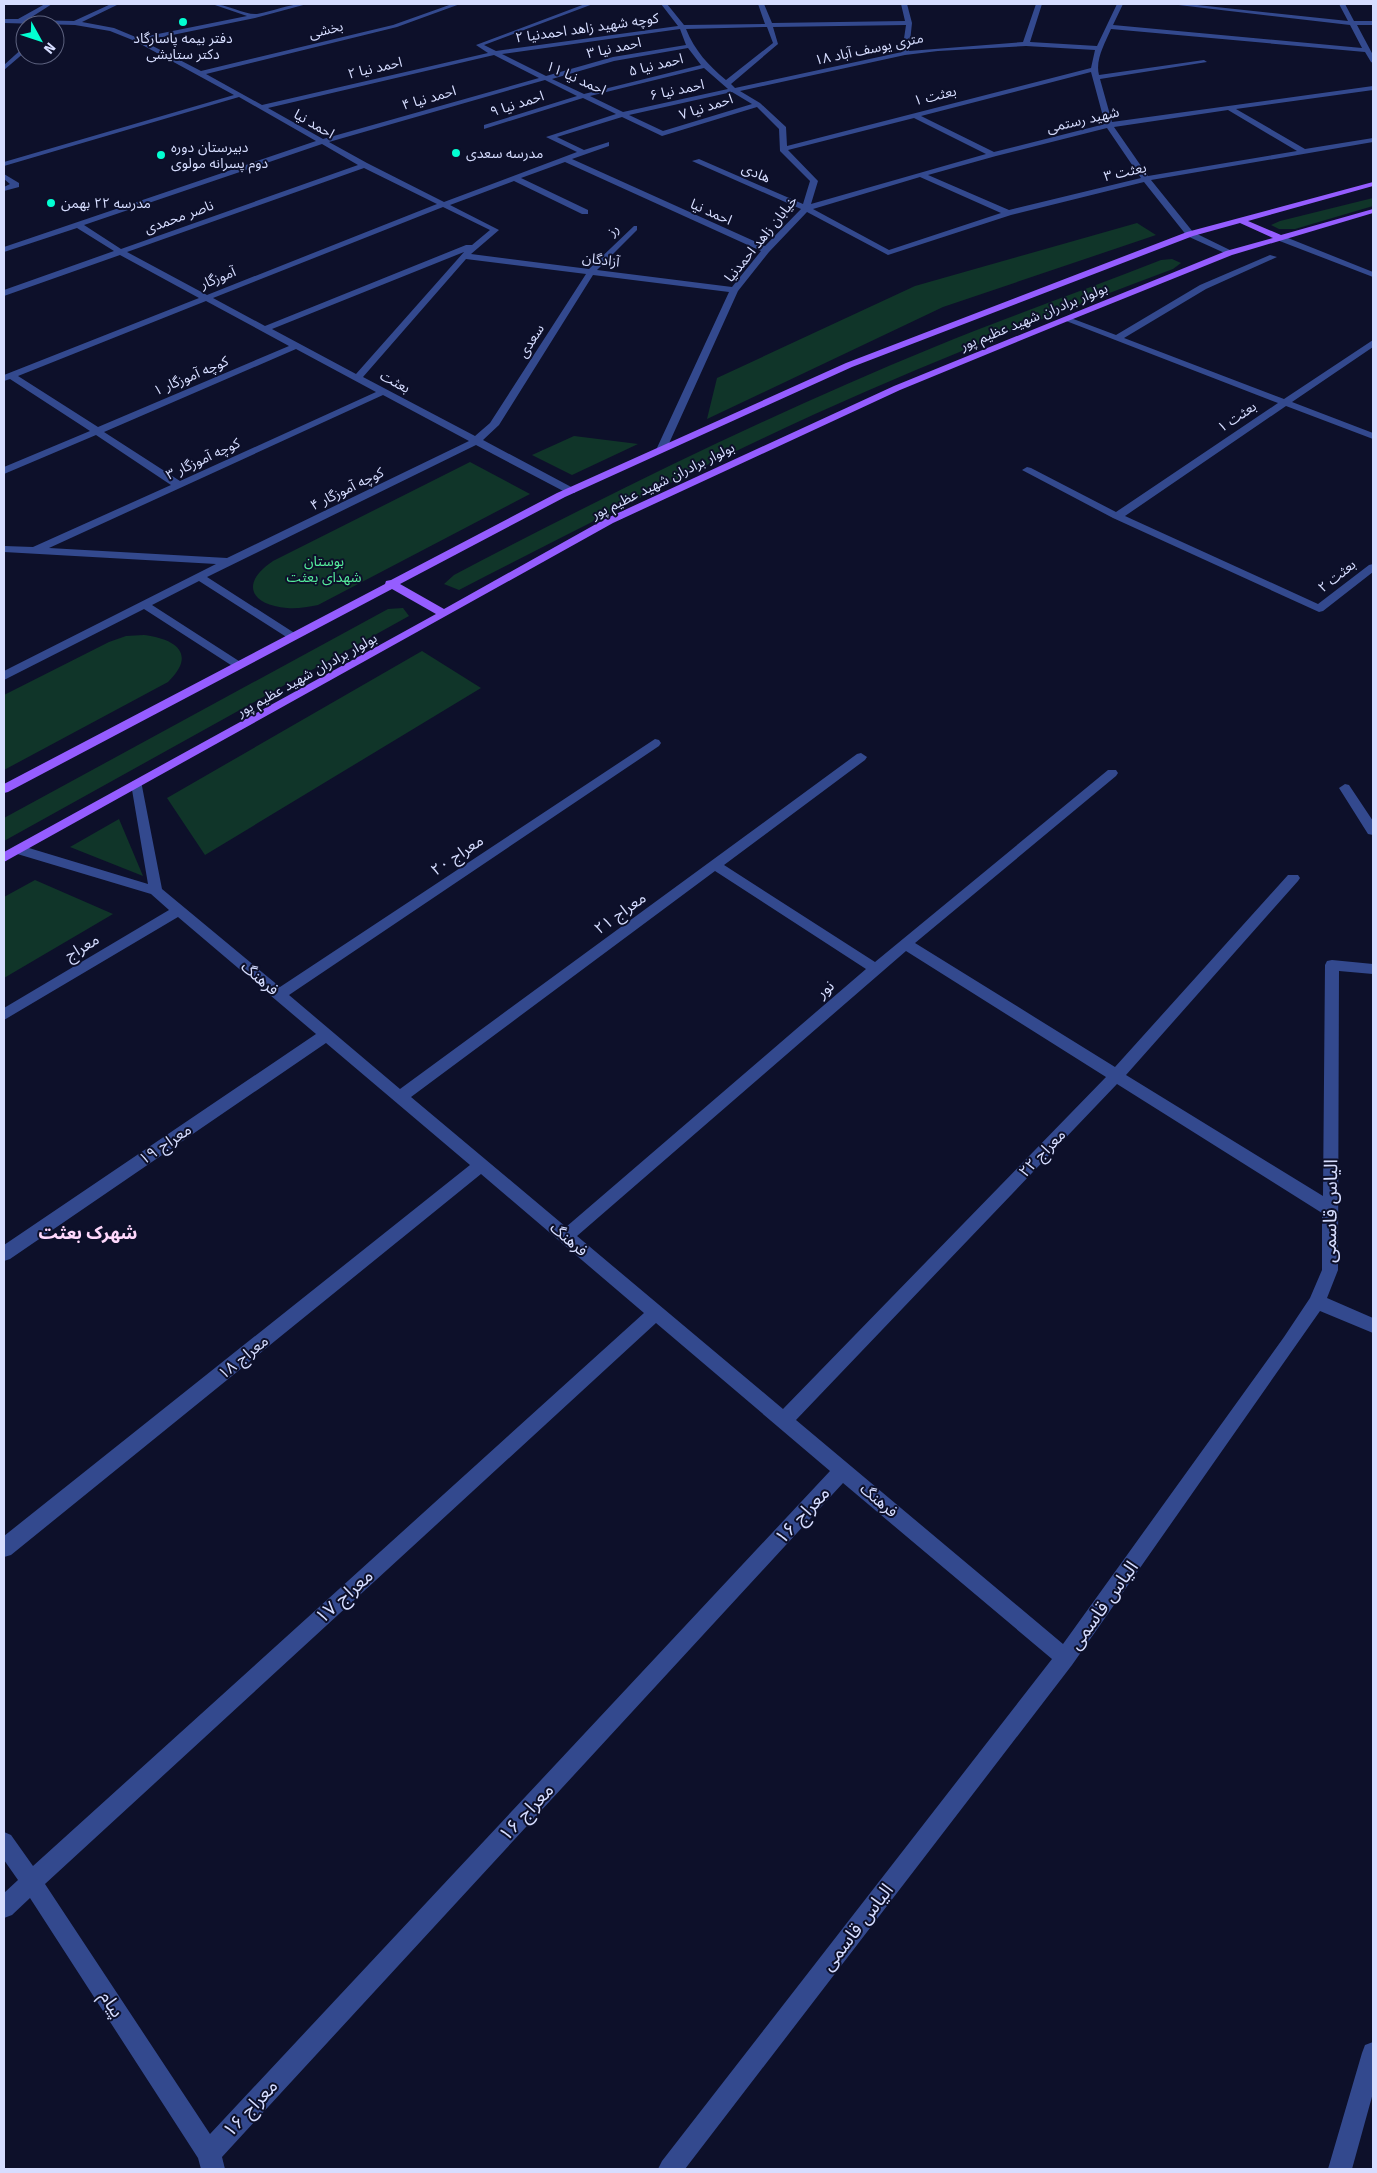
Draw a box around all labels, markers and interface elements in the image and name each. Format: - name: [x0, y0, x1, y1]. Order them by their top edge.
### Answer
- street label: کوچه شهید زاهد احمدنیا ۲: [514, 9, 660, 48]
- north arrow: [15, 15, 65, 65]
- marker: دفتر بیمه پاسارگاد دکتر ستایشی: [177, 16, 189, 28]
- street label: بخشی: [307, 17, 345, 42]
- street label: ۱۸ متری یوسف آباد: [813, 29, 925, 69]
- place label: دفتر بیمه پاسارگاد دکتر ستایشی: [133, 30, 233, 63]
- street label: احمد نیا ۳: [585, 34, 643, 62]
- text: N: [40, 39, 59, 57]
- street label: احمد نیا ۵: [627, 50, 685, 80]
- street label: احمد نیا ۲: [346, 53, 404, 83]
- street label: احمد نیا ۱۱: [543, 57, 609, 99]
- street label: احمد نیا ۶: [648, 76, 706, 104]
- street label: احمد نیا ۴: [400, 82, 458, 114]
- street label: بعثت ۱: [912, 82, 958, 109]
- street label: احمد نیا ۹: [488, 87, 546, 121]
- street label: احمد نیا ۷: [677, 90, 735, 124]
- street label: شهید رستمی: [1045, 103, 1121, 137]
- street label: احمد نیا: [291, 106, 337, 142]
- place label: دبیرستان دوره دوم پسرانه مولوی: [171, 139, 268, 174]
- place label: مدرسه سعدی: [466, 145, 543, 162]
- marker: مدرسه سعدی: [450, 147, 462, 159]
- marker: دبیرستان دوره دوم پسرانه مولوی: [155, 149, 167, 161]
- street label: هادی: [739, 159, 773, 187]
- street label: بعثت ۳: [1102, 159, 1148, 185]
- street label: خیابان زاهد احمدنیا: [721, 192, 801, 286]
- place label: مدرسه ۲۲ بهمن: [61, 195, 151, 212]
- street label: احمد نیا: [687, 195, 735, 229]
- marker: مدرسه ۲۲ بهمن: [45, 197, 57, 209]
- street label: ناصر محمدی: [142, 197, 216, 237]
- street label: رز: [603, 220, 623, 240]
- street label: آزادگان: [581, 249, 622, 271]
- street label: آموزگار: [197, 263, 239, 293]
- street label: بولوار برادران شهید عظیم‌ پور: [957, 280, 1111, 357]
- street label: سعدی: [514, 321, 548, 361]
- street label: کوچه آموزگار ۱: [151, 353, 232, 400]
- street label: بعثت: [377, 367, 413, 397]
- street label: بعثت ۱: [1214, 398, 1260, 436]
- street label: کوچه آموزگار ۳: [163, 434, 243, 484]
- street label: بولوار برادران شهید عظیم‌ پور: [588, 439, 739, 525]
- street label: کوچه آموزگار ۴: [307, 464, 387, 515]
- park label: بوستان شهدای بعثت: [287, 553, 361, 586]
- street label: بعثت ۲: [1315, 556, 1359, 596]
- street label: بولوار برادران شهید عظیم‌ پور: [233, 629, 381, 723]
- street label: معراج ۲۰: [427, 831, 489, 882]
- street label: معراج ۲۱: [590, 888, 651, 941]
- street label: معراج: [61, 929, 104, 967]
- street label: فرهنگ: [237, 957, 283, 999]
- street label: نور: [811, 976, 838, 1003]
- street label: معراج ۱۹: [135, 1120, 197, 1171]
- street label: معراج ۲۲: [1015, 1125, 1072, 1183]
- street label: الیاس قاسمی: [1318, 1159, 1342, 1263]
- street label: فرهنگ: [546, 1218, 592, 1260]
- district label: شهرک بعثت: [39, 1222, 137, 1244]
- street label: معراج ۱۸: [214, 1331, 274, 1385]
- street label: فرهنگ: [856, 1479, 902, 1521]
- street label: معراج ۱۶: [770, 1481, 836, 1550]
- street label: الیاس قاسمی: [1063, 1556, 1143, 1654]
- street label: معراج ۱۷: [310, 1564, 379, 1630]
- street label: معراج ۱۶: [494, 1778, 560, 1847]
- street label: الیاس قاسمی: [816, 1879, 898, 1975]
- street label: پیام: [92, 1986, 129, 2023]
- street label: معراج ۱۶: [218, 2074, 284, 2143]

